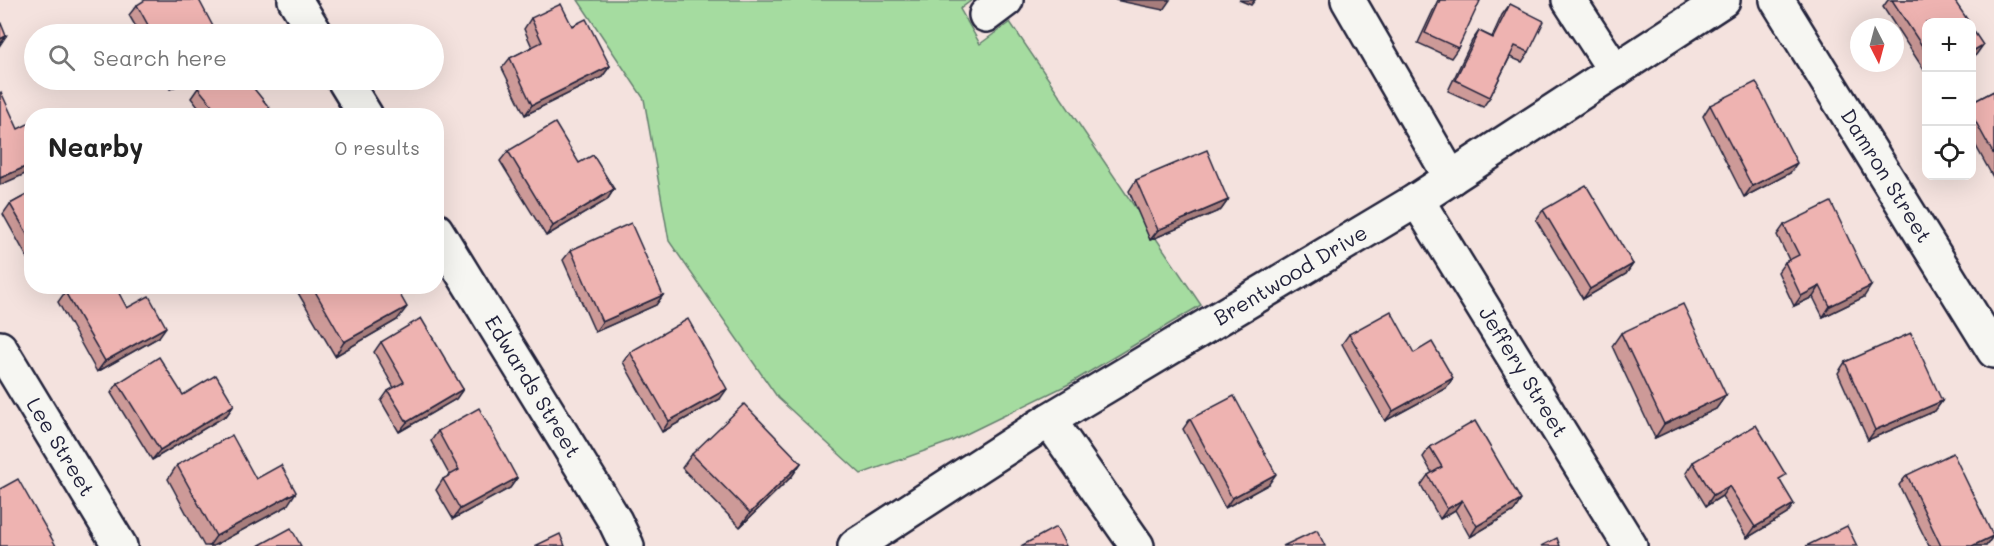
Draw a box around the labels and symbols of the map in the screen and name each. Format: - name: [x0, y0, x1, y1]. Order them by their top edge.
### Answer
- north arrow: [1850, 18, 1904, 72]
- street label: Damron Street: [1836, 103, 1939, 247]
- street label: Brentwood Drive: [1208, 218, 1372, 330]
- street label: Jeffery Street: [1474, 301, 1575, 442]
- street label: Edwards Street: [480, 310, 588, 462]
- street label: Lee Street: [21, 392, 102, 501]

